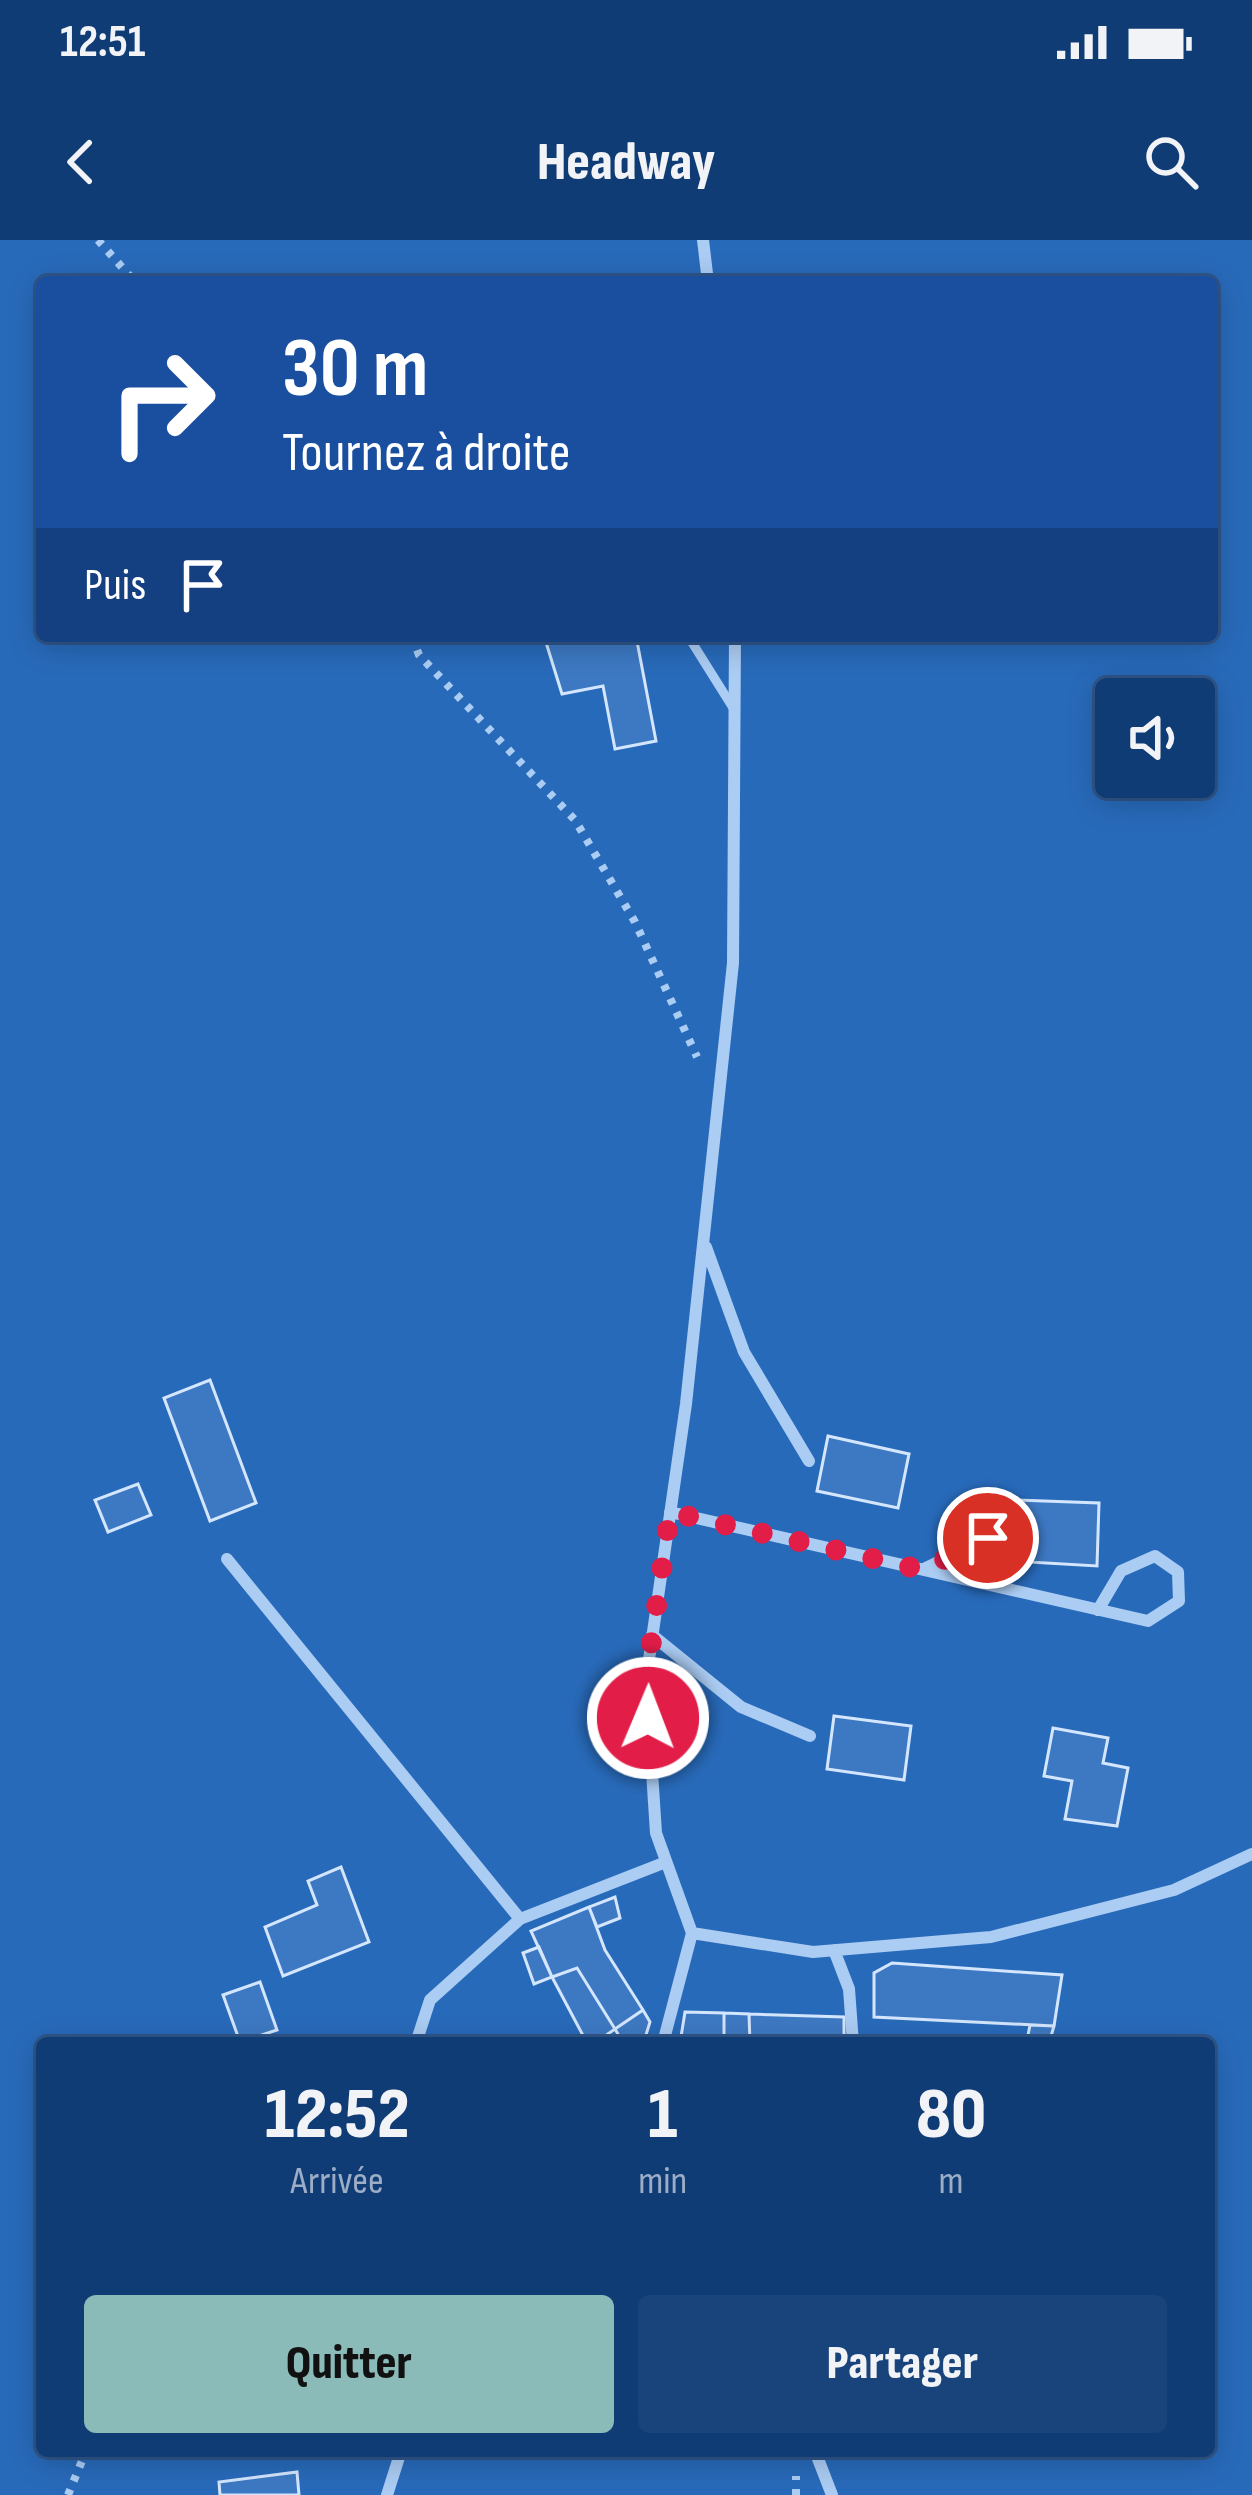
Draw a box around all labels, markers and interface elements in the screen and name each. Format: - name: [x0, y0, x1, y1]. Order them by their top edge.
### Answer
- text: 12:51: [60, 15, 145, 70]
- icon: back: [48, 129, 114, 195]
- icon: search: [1138, 129, 1204, 195]
- text: Headway: [537, 130, 715, 195]
- text: 30 m: [282, 319, 428, 420]
- icon: right: [84, 324, 240, 480]
- text: Tournez à droite: [282, 421, 570, 486]
- icon: arrive: [170, 552, 236, 618]
- text: Puis: [84, 558, 146, 613]
- map controls: [1095, 678, 1215, 798]
- button: sound: [1095, 678, 1215, 798]
- pin: [937, 1487, 1039, 1589]
- icon: arrive: [955, 1505, 1021, 1571]
- position arrow: [585, 1655, 711, 1781]
- text: 12:52: [265, 2072, 410, 2159]
- text: 1: [648, 2072, 678, 2159]
- text: 80: [916, 2072, 986, 2159]
- text: Arrivée: [291, 2158, 384, 2205]
- text: min: [638, 2158, 687, 2205]
- text: m: [939, 2158, 964, 2205]
- button: Quitter: [84, 2295, 614, 2433]
- button: Partager: [638, 2295, 1167, 2433]

